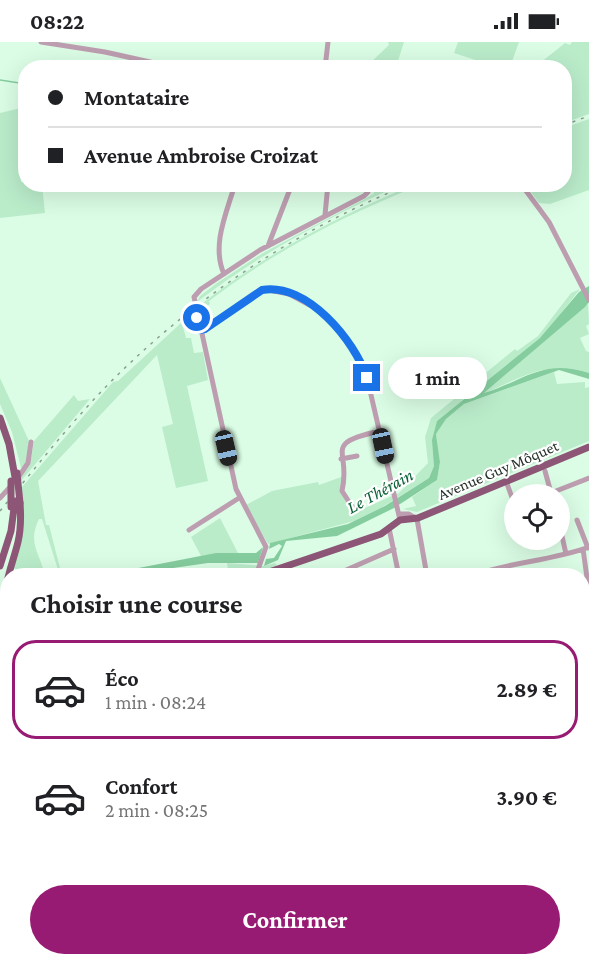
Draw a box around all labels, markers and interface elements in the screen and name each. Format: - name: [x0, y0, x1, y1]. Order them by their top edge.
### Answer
- text: 08:22: [30, 9, 84, 34]
- text: Montataire: [84, 85, 189, 110]
- text: Avenue Ambroise Croizat: [84, 143, 318, 168]
- route start: [183, 304, 210, 331]
- callout: 1 min: [388, 357, 487, 399]
- route end: [353, 364, 380, 391]
- text: 1 min: [415, 367, 460, 389]
- car: [370, 427, 396, 465]
- car: [213, 428, 239, 468]
- street label: Avenue Guy Môquet: [435, 437, 562, 504]
- water label: Le Thérain: [343, 465, 417, 517]
- map controls: [504, 484, 570, 550]
- button: locate: [504, 484, 570, 550]
- text: Choisir une course: [30, 589, 243, 619]
- icon: car: [33, 663, 87, 717]
- text: Éco: [105, 666, 139, 691]
- text: 2.89 €: [496, 677, 557, 702]
- text: 1 min · 08:24: [105, 691, 206, 713]
- icon: car: [33, 771, 87, 825]
- text: Confort: [105, 774, 178, 799]
- text: 3.90 €: [496, 785, 557, 810]
- text: 2 min · 08:25: [105, 799, 208, 821]
- button: Confirmer: [30, 885, 560, 954]

